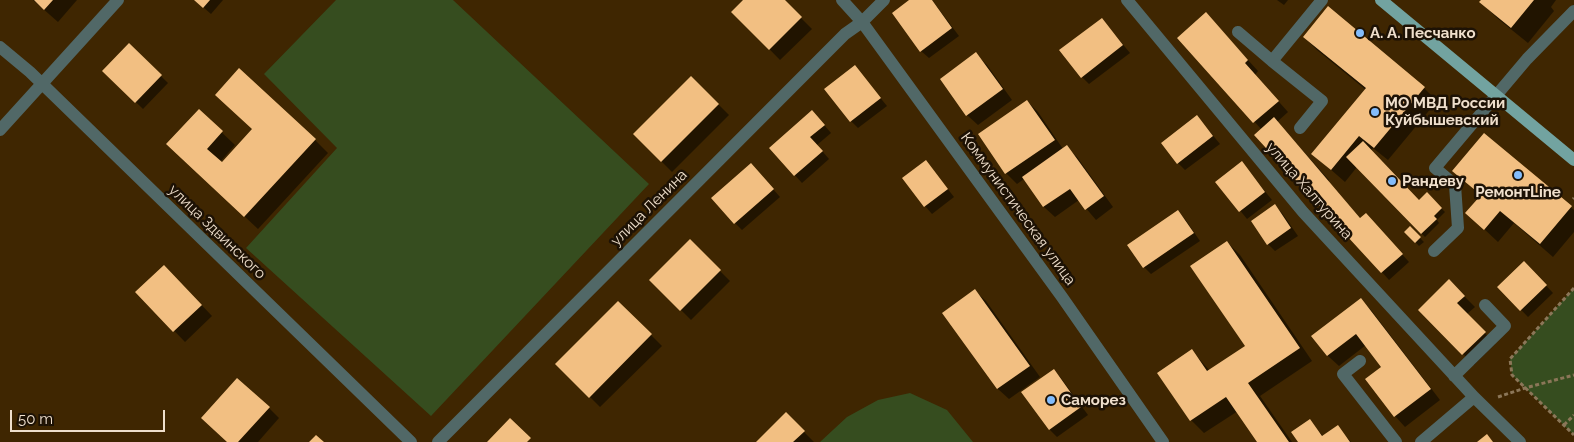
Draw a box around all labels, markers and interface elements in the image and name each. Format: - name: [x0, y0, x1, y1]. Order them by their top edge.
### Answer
- place label: А. А. Песчанко: [1370, 24, 1476, 42]
- marker: А. А. Песчанко: [1354, 27, 1366, 39]
- place label: МО МВД России Куйбышевский: [1385, 94, 1505, 129]
- marker: МО МВД России Куйбышевский: [1369, 106, 1381, 118]
- street label: Коммунистическая улица: [957, 129, 1079, 289]
- street label: улица Халтурина: [1262, 139, 1356, 243]
- street label: улица Ленина: [607, 166, 691, 250]
- marker: РемонтLine: [1512, 169, 1524, 181]
- place label: Рандеву: [1402, 172, 1464, 190]
- marker: Рандеву: [1386, 175, 1398, 187]
- street label: улица Здвинского: [165, 181, 269, 283]
- place label: РемонтLine: [1475, 183, 1561, 201]
- place label: Саморез: [1061, 391, 1126, 409]
- marker: Саморез: [1045, 394, 1057, 406]
- scale bar: [12, 400, 168, 432]
- text: 50 m: [18, 410, 53, 428]

